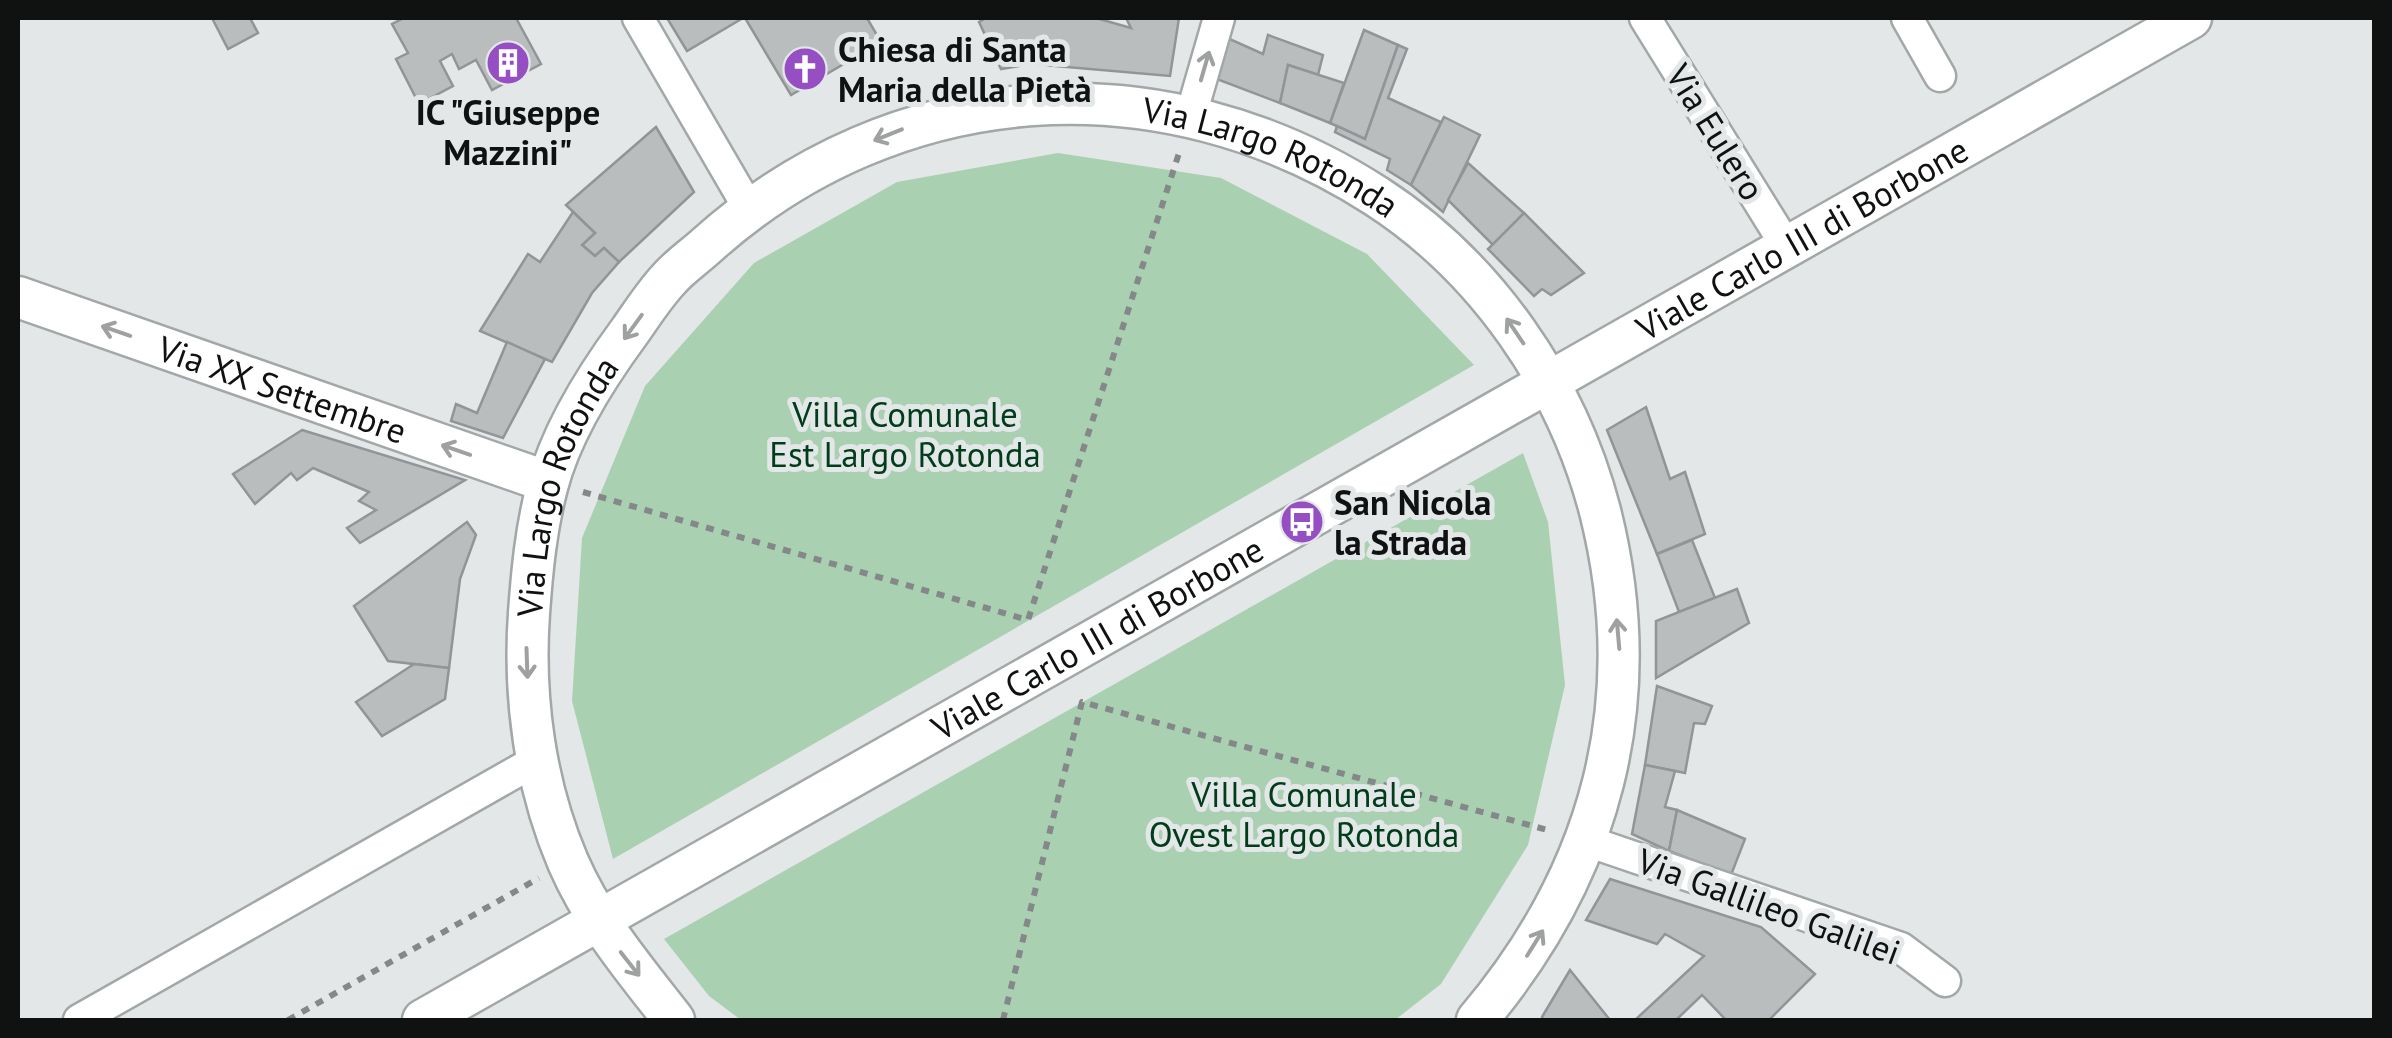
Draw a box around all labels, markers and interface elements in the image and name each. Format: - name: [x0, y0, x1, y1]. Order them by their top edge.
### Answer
- place label: Chiesa di Santa Maria della Pietà: [838, 26, 1092, 112]
- building icon: IC "Giuseppe Mazzini": [485, 40, 531, 86]
- church icon: Chiesa di Santa Maria della Pietà: [782, 46, 828, 92]
- one-way arrow: [1197, 51, 1215, 83]
- street label: Via Eulero: [1656, 54, 1776, 209]
- street label: Via Largo Rotonda: [1139, 86, 1408, 228]
- place label: IC "Giuseppe Mazzini": [416, 89, 600, 175]
- street label: Viale Carlo III di Borbone: [1627, 126, 1976, 351]
- one-way arrow: [874, 128, 904, 146]
- one-way arrow: [623, 313, 644, 340]
- one-way arrow: [1505, 318, 1526, 346]
- one-way arrow: [100, 321, 132, 339]
- street label: Via XX Settembre: [151, 324, 413, 454]
- street label: Via Largo Rotonda: [506, 347, 628, 619]
- park label: Villa Comunale Est Largo Rotonda: [769, 391, 1041, 477]
- one-way arrow: [440, 439, 472, 457]
- place label: San Nicola la Strada: [1334, 479, 1491, 565]
- bus stop icon: San Nicola la Strada: [1279, 499, 1325, 545]
- street label: Viale Carlo III di Borbone: [922, 526, 1271, 751]
- one-way arrow: [1609, 618, 1628, 651]
- one-way arrow: [518, 646, 537, 678]
- park label: Villa Comunale Ovest Largo Rotonda: [1149, 771, 1459, 857]
- street label: Via Gallileo Galilei: [1630, 837, 1907, 975]
- one-way arrow: [1525, 929, 1546, 958]
- one-way arrow: [620, 950, 641, 977]

